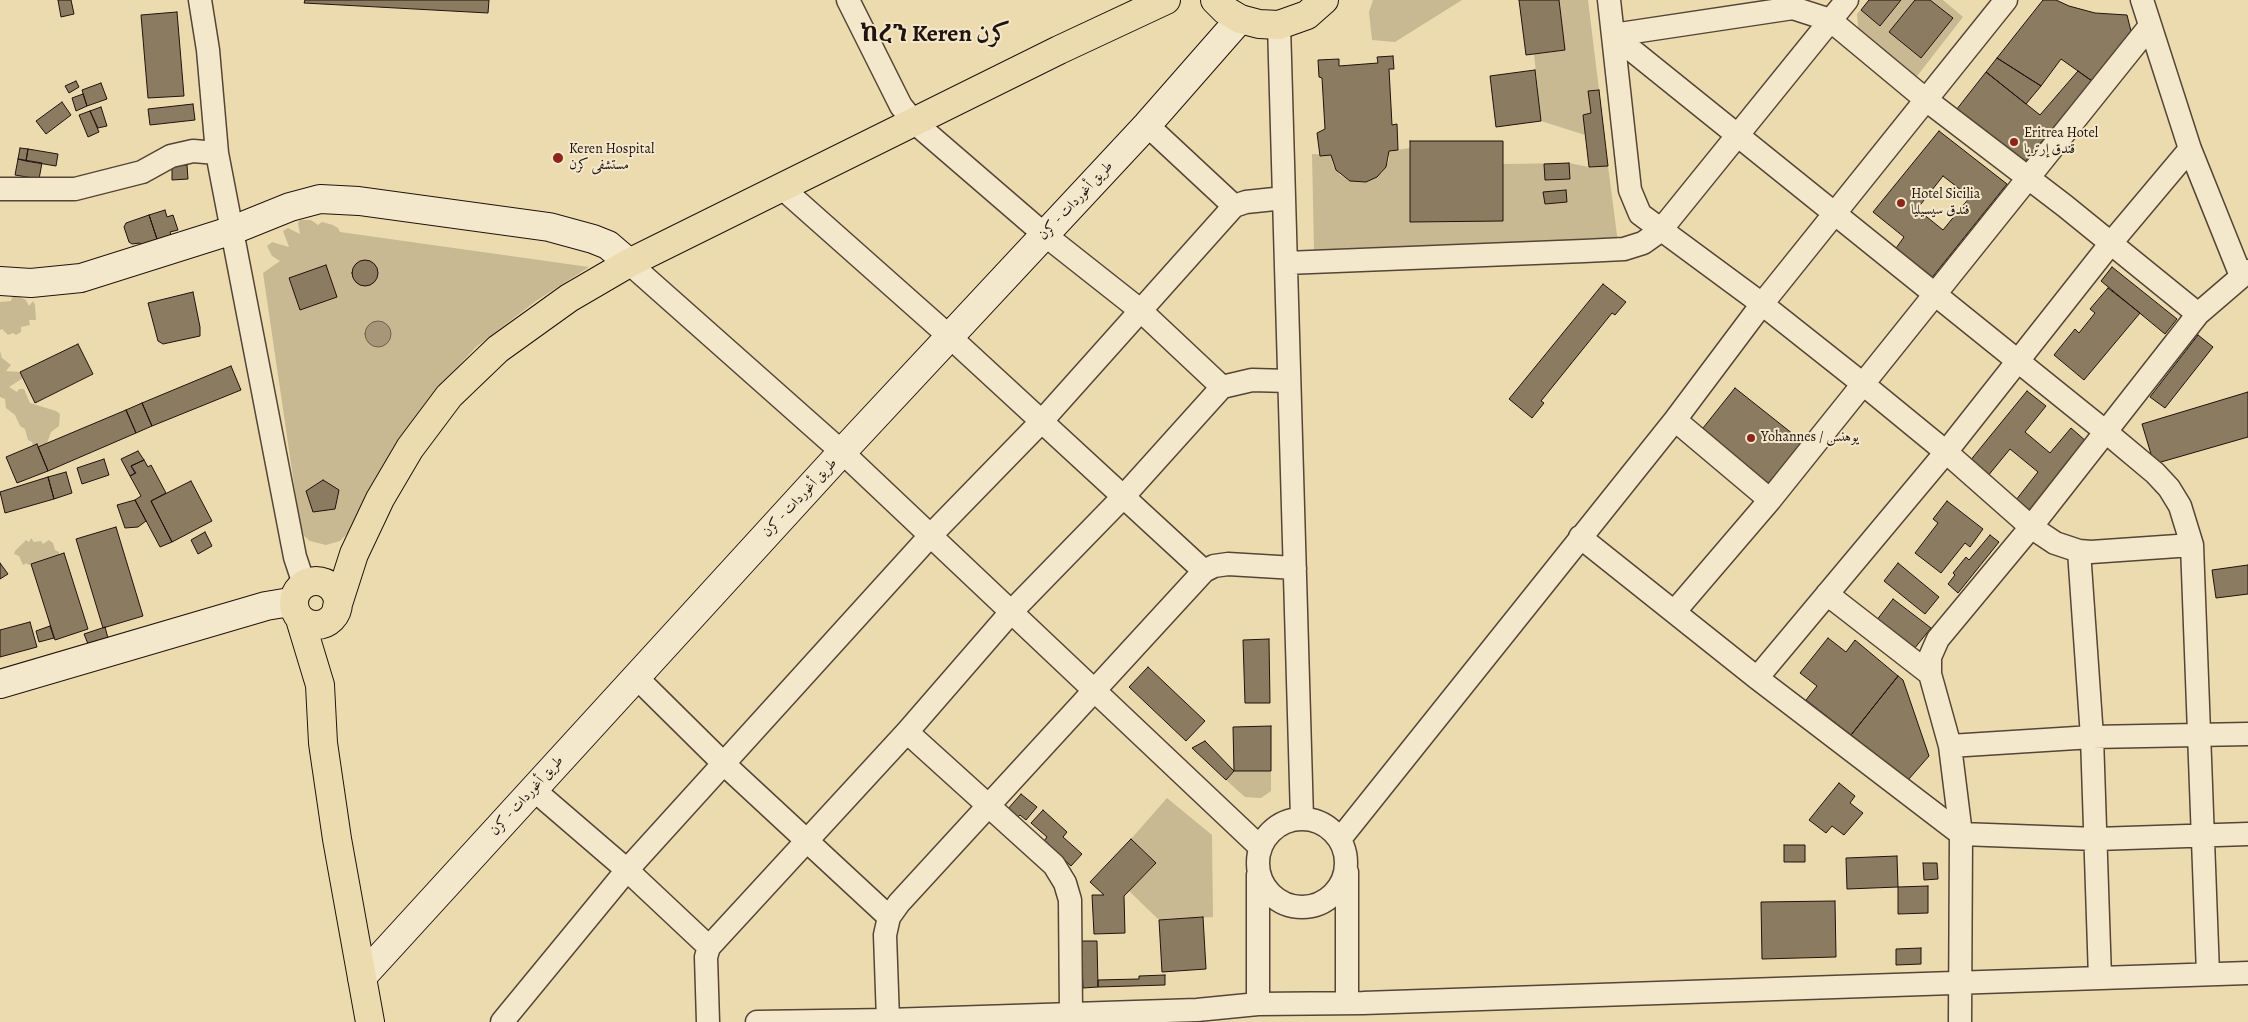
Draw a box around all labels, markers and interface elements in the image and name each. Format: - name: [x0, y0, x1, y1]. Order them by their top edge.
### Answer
- district label: ከረን Keren كرن: [860, 21, 1010, 49]
- place label: Eritrea Hotel قندق إرتريا: [2024, 126, 2098, 158]
- marker: Eritrea Hotel قندق إرتريا: [2008, 136, 2020, 148]
- place label: Keren Hospital مستشفى كرن: [569, 142, 654, 174]
- marker: Keren Hospital مستشفى كرن: [551, 151, 565, 165]
- street label: طريق أغوردات - كرن: [1035, 158, 1117, 244]
- place label: Hotel Sicilia فندق سيسيليا: [1911, 187, 1980, 220]
- marker: Hotel Sicilia فندق سيسيليا: [1895, 197, 1907, 209]
- place label: Yohannes / يوهنس: [1761, 430, 1859, 446]
- marker: Yohannes / يوهنس: [1745, 432, 1757, 444]
- street label: طريق أغوردات - كرن: [759, 455, 841, 541]
- street label: طريق أغوردات - كرن: [487, 753, 567, 839]

